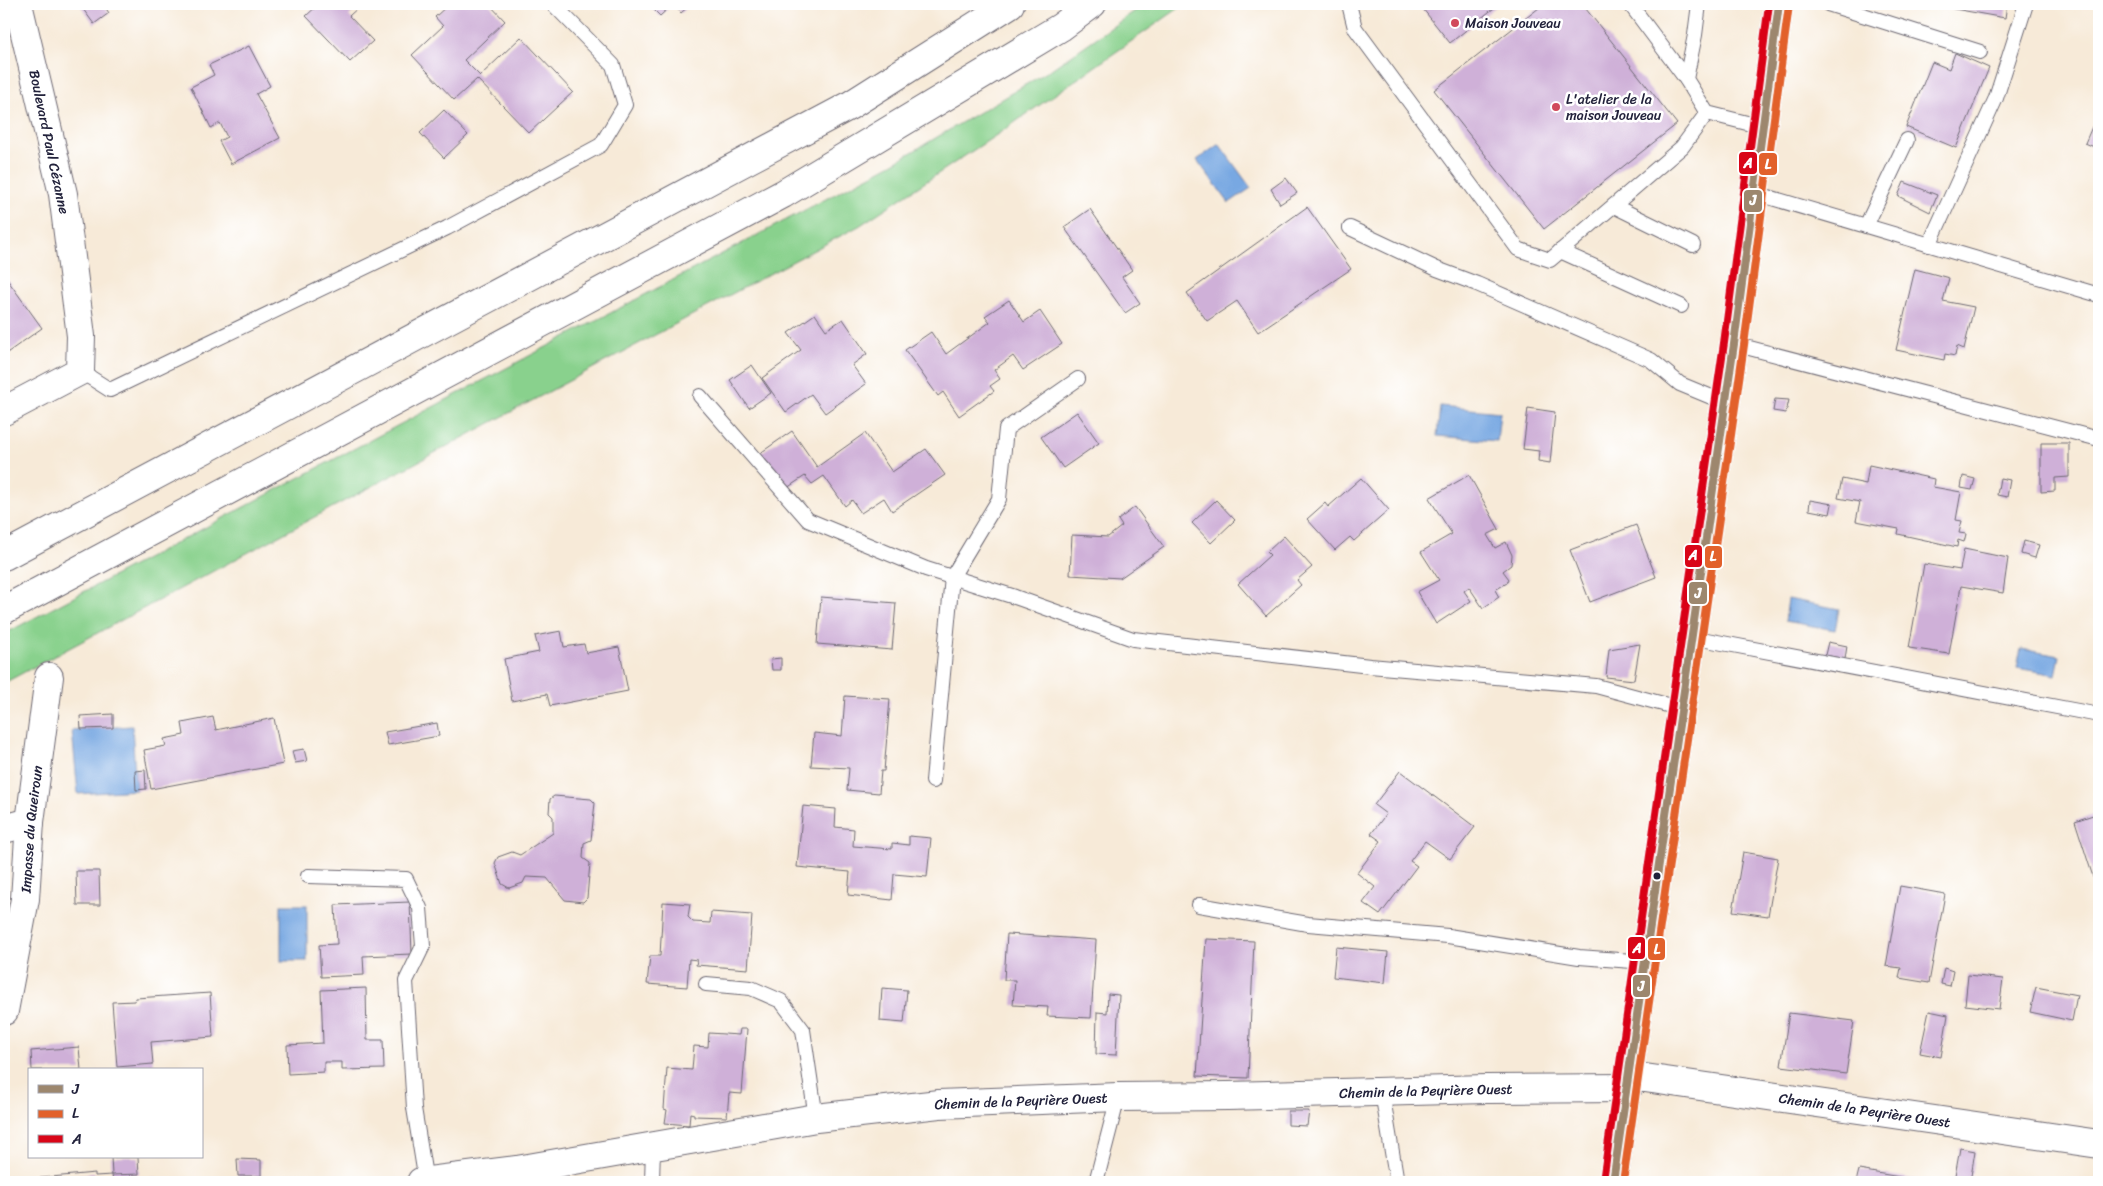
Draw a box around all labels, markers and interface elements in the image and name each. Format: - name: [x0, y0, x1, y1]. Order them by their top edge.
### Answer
- place label: Maison Jouveau: [1465, 11, 1561, 36]
- marker: Maison Jouveau: [1449, 17, 1461, 29]
- street label: Boulevard Paul Cézanne: [21, 67, 77, 217]
- place label: L'atelier de la maison Jouveau: [1566, 87, 1662, 128]
- marker: L'atelier de la maison Jouveau: [1550, 101, 1562, 113]
- line badge: A: [1738, 151, 1758, 175]
- text: A: [1742, 151, 1753, 176]
- line badge: L: [1758, 152, 1778, 176]
- text: L: [1765, 152, 1772, 177]
- text: J: [1749, 188, 1758, 213]
- line badge: J: [1743, 189, 1763, 213]
- text: A: [1687, 543, 1698, 568]
- line badge: A: [1684, 544, 1703, 568]
- text: L: [1710, 544, 1717, 569]
- line badge: L: [1704, 545, 1723, 569]
- line badge: J: [1688, 581, 1708, 605]
- text: J: [1694, 581, 1703, 606]
- street label: Impasse du Queiroun: [13, 764, 50, 895]
- unlabelled marker: [1652, 871, 1662, 881]
- line badge: A: [1627, 936, 1646, 960]
- text: A: [1631, 936, 1642, 961]
- line badge: L: [1647, 937, 1666, 961]
- text: L: [1654, 937, 1661, 962]
- line badge: J: [1632, 974, 1651, 998]
- text: J: [1637, 974, 1646, 999]
- legend: [28, 1068, 202, 1158]
- text: J: [71, 1076, 80, 1102]
- street label: Chemin de la Peyrière Ouest: [1339, 1076, 1512, 1105]
- street label: Chemin de la Peyrière Ouest: [933, 1085, 1108, 1117]
- street label: Chemin de la Peyrière Ouest: [1777, 1085, 1952, 1135]
- text: L: [72, 1100, 79, 1126]
- text: A: [71, 1126, 82, 1152]

